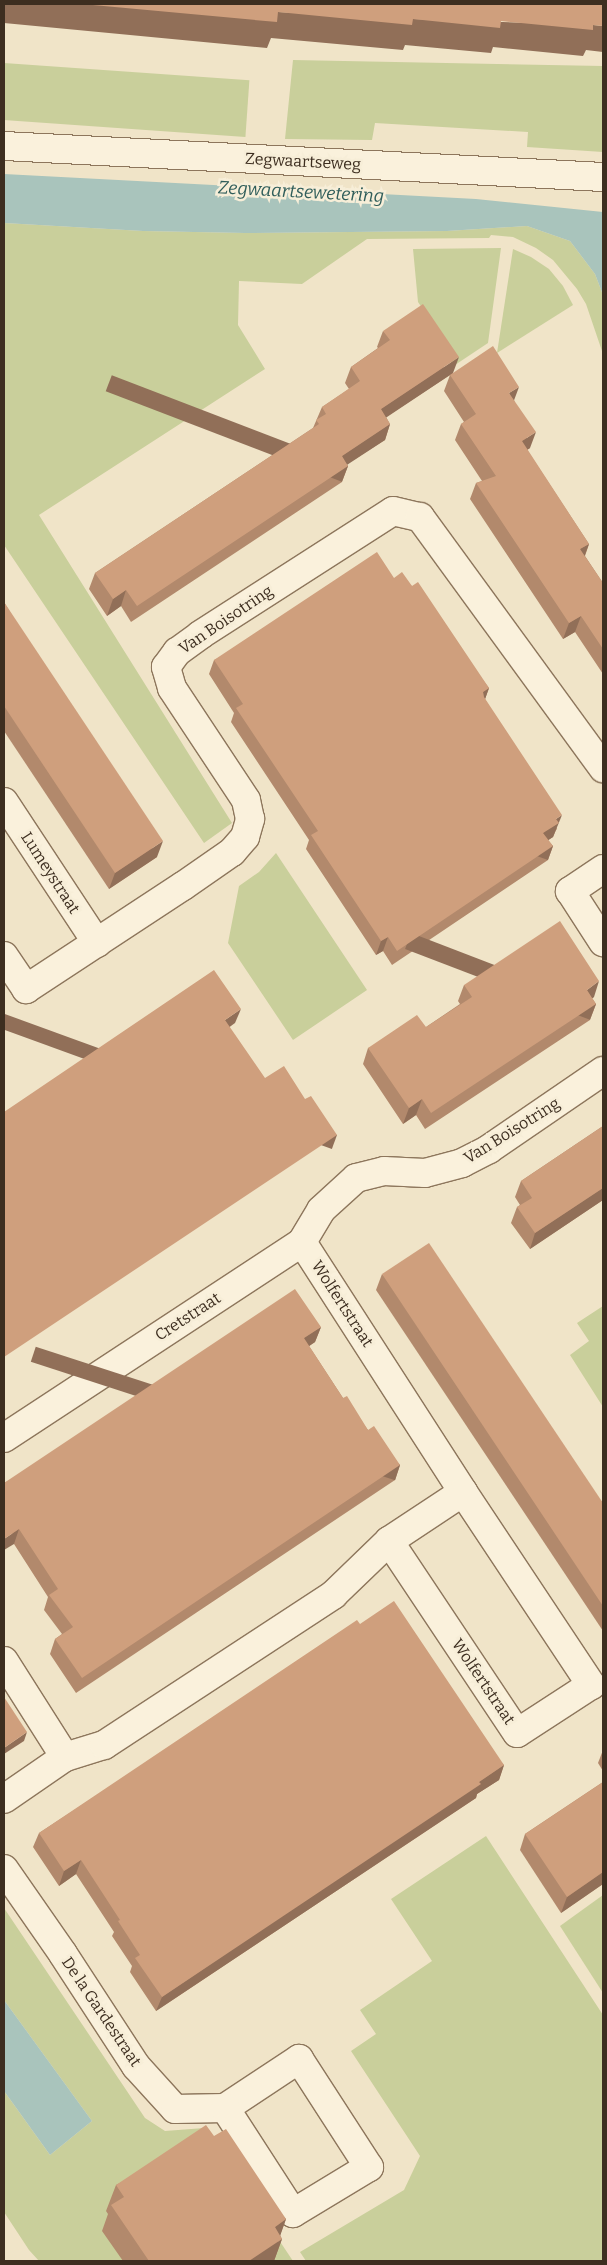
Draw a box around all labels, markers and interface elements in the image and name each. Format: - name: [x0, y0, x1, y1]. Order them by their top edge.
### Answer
- street label: Zegwaartseweg: [244, 149, 362, 175]
- water label: Zegwaartsewetering: [217, 177, 385, 207]
- street label: Van Boisotring: [175, 581, 277, 659]
- street label: Lumeystraat: [16, 829, 84, 917]
- street label: Van Boisotring: [461, 1094, 563, 1168]
- street label: Wolfertstraat: [307, 1257, 377, 1351]
- street label: Cretstraat: [152, 1289, 224, 1345]
- street label: Wolfertstraat: [447, 1636, 519, 1728]
- street label: De la Gardestraat: [57, 1953, 145, 2071]

